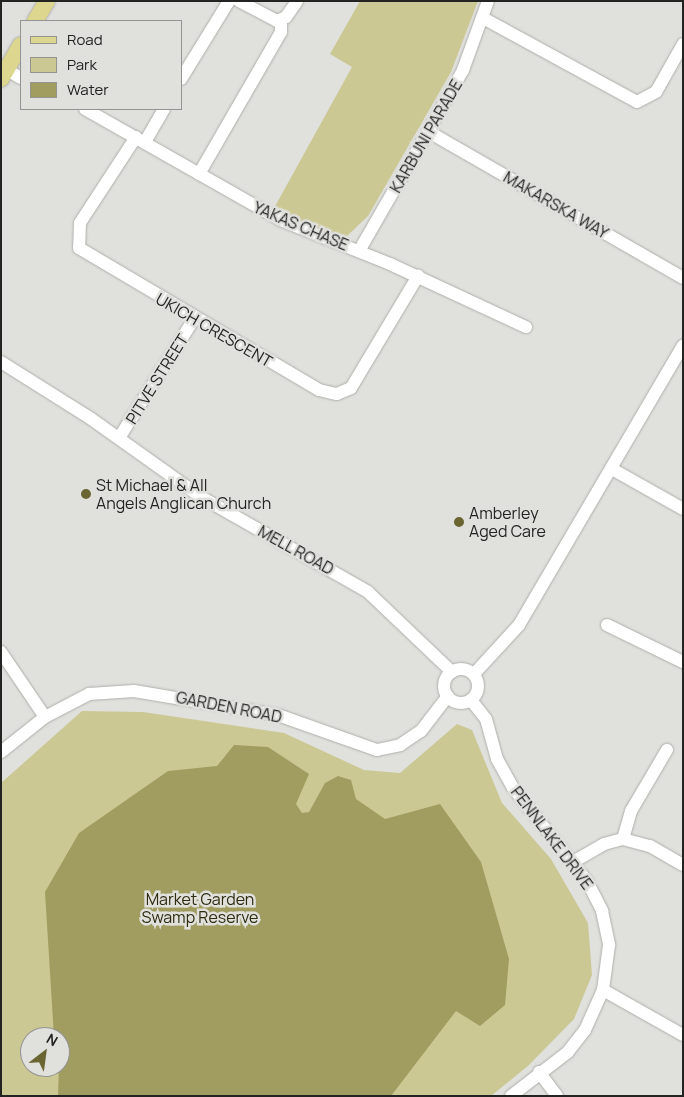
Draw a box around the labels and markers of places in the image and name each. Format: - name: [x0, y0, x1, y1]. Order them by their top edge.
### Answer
- place label: St Michael & All Angels Anglican Church: [96, 475, 271, 513]
- marker: St Michael & All Angels Anglican Church: [80, 488, 92, 500]
- place label: Amberley Aged Care: [469, 503, 546, 541]
- marker: Amberley Aged Care: [453, 516, 465, 528]

